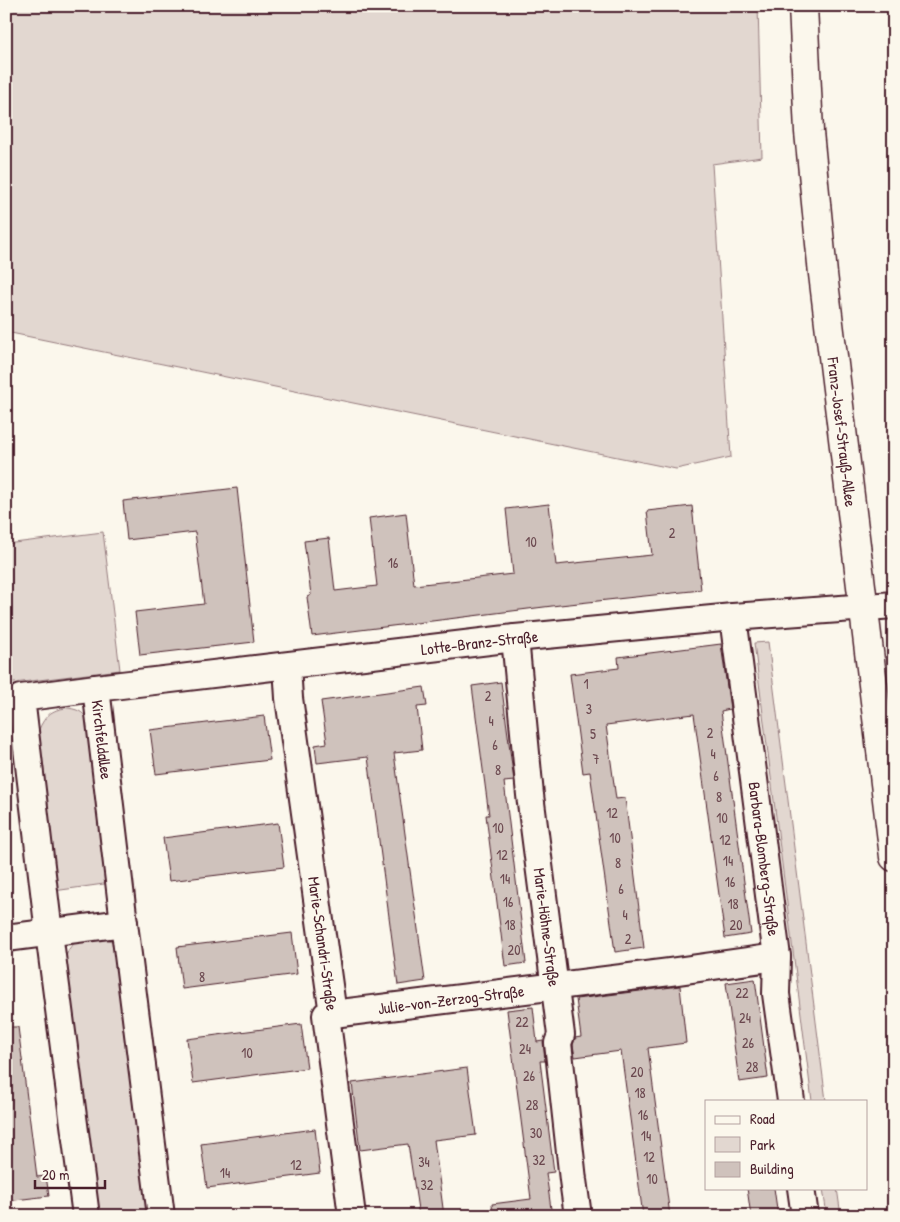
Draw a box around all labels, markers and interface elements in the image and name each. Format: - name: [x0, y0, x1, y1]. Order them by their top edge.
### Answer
- street label: Franz-Josef-Strauß-Allee: [822, 355, 862, 509]
- house number: 2: [669, 523, 676, 542]
- house number: 10: [525, 532, 537, 551]
- house number: 16: [388, 553, 399, 572]
- street label: Lotte-Branz-Straße: [420, 625, 540, 660]
- house number: 1: [583, 674, 589, 693]
- house number: 2: [485, 686, 492, 705]
- street label: Kirchfeldallee: [87, 699, 118, 781]
- house number: 3: [586, 699, 592, 718]
- house number: 4: [488, 711, 494, 730]
- house number: 2: [707, 723, 714, 742]
- house number: 5: [590, 724, 596, 743]
- house number: 6: [492, 735, 498, 754]
- house number: 4: [710, 744, 716, 763]
- house number: 7: [593, 749, 600, 768]
- house number: 8: [495, 760, 501, 779]
- house number: 6: [713, 766, 719, 785]
- street label: Barbara-Blomberg-Straße: [743, 781, 785, 938]
- house number: 8: [716, 787, 722, 806]
- house number: 12: [606, 803, 618, 822]
- house number: 10: [716, 808, 728, 827]
- house number: 10: [492, 818, 504, 837]
- house number: 10: [609, 828, 621, 847]
- house number: 12: [719, 830, 731, 849]
- house number: 12: [496, 845, 508, 864]
- house number: 14: [723, 851, 733, 870]
- house number: 8: [615, 853, 621, 872]
- street label: Marie-Höhne-Straße: [529, 867, 566, 988]
- house number: 14: [500, 869, 510, 888]
- house number: 16: [725, 872, 736, 891]
- street label: Marie-Schandri-Straße: [303, 875, 343, 1013]
- house number: 6: [618, 879, 624, 898]
- house number: 16: [503, 892, 514, 911]
- house number: 18: [727, 894, 739, 913]
- house number: 4: [622, 905, 628, 924]
- house number: 18: [504, 915, 516, 934]
- house number: 20: [730, 915, 742, 934]
- house number: 2: [625, 929, 632, 948]
- house number: 20: [508, 940, 520, 959]
- house number: 8: [199, 967, 205, 986]
- street label: Julie-von-Zerzog-Straße: [377, 979, 526, 1019]
- house number: 22: [735, 983, 749, 1002]
- house number: 24: [739, 1008, 751, 1027]
- house number: 22: [515, 1012, 529, 1031]
- house number: 26: [742, 1033, 754, 1052]
- house number: 24: [519, 1039, 531, 1058]
- house number: 10: [241, 1043, 253, 1062]
- house number: 28: [746, 1057, 758, 1076]
- house number: 20: [631, 1062, 643, 1081]
- house number: 26: [523, 1066, 535, 1085]
- house number: 18: [634, 1083, 646, 1102]
- house number: 28: [526, 1095, 538, 1114]
- legend: [705, 1100, 868, 1190]
- house number: 16: [638, 1105, 649, 1124]
- text: Road: [750, 1108, 775, 1129]
- house number: 30: [530, 1123, 542, 1142]
- house number: 14: [641, 1126, 651, 1145]
- text: Park: [750, 1134, 775, 1155]
- house number: 12: [643, 1147, 655, 1166]
- house number: 32: [533, 1150, 546, 1169]
- house number: 34: [418, 1152, 430, 1171]
- house number: 12: [290, 1155, 302, 1174]
- scale bar: [35, 1157, 105, 1189]
- text: Building: [750, 1158, 794, 1179]
- house number: 14: [220, 1163, 230, 1182]
- text: 20 m: [42, 1164, 69, 1185]
- house number: 10: [646, 1169, 658, 1188]
- house number: 32: [421, 1175, 434, 1194]

